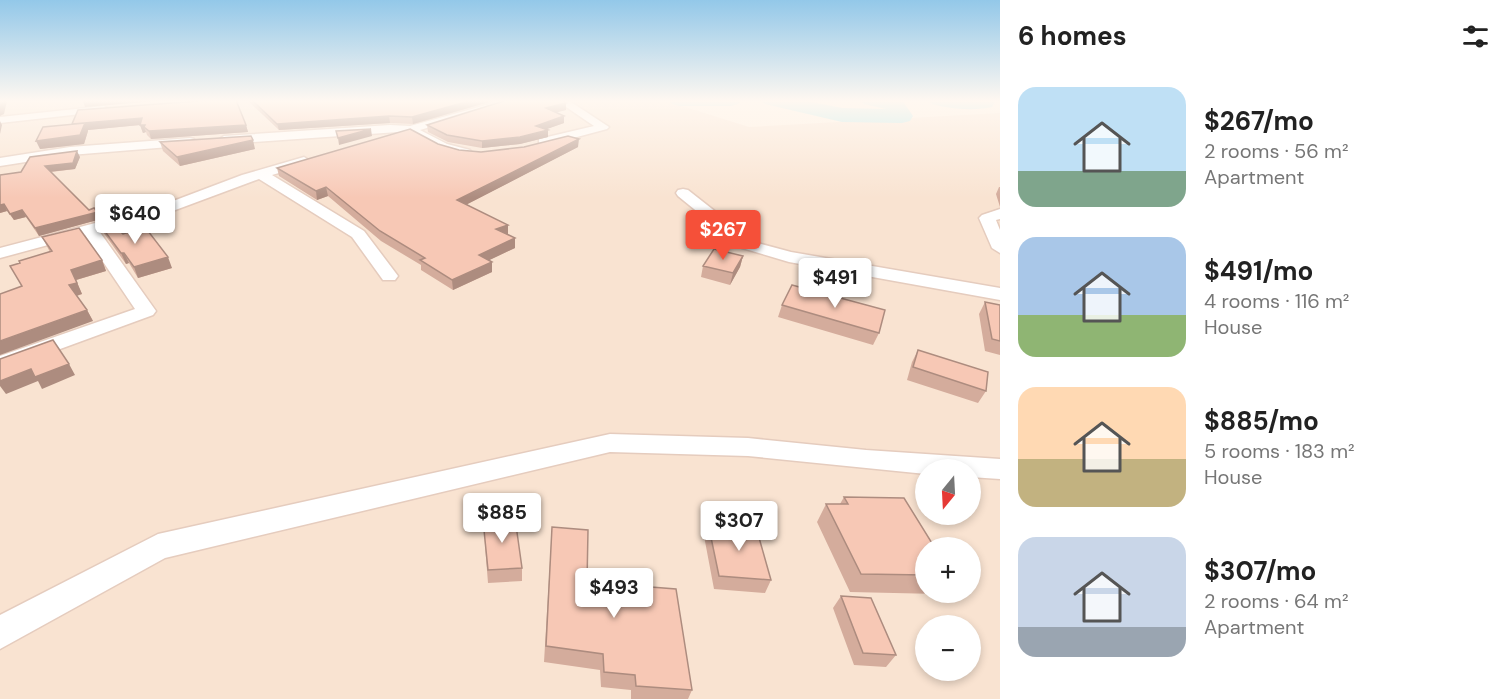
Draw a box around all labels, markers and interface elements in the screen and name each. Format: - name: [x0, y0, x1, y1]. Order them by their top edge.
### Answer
- text: 6 homes: [1018, 19, 1126, 53]
- icon: filters: [1459, 20, 1492, 53]
- text: $267/mo: [1204, 104, 1314, 138]
- icon: home: [1066, 111, 1138, 183]
- text: 2 rooms · 56 m²: [1204, 138, 1349, 164]
- text: Apartment: [1204, 164, 1304, 190]
- pin: $640: [99, 194, 171, 245]
- text: $640: [109, 200, 161, 226]
- pin: $267: [687, 210, 759, 261]
- text: $267: [700, 216, 746, 242]
- text: $491/mo: [1204, 254, 1313, 288]
- pin: $491: [799, 258, 871, 309]
- icon: home: [1066, 261, 1138, 333]
- text: $491: [813, 264, 857, 290]
- text: 4 rooms · 116 m²: [1204, 288, 1349, 314]
- text: House: [1204, 314, 1262, 340]
- text: $885/mo: [1204, 404, 1319, 438]
- icon: home: [1066, 411, 1138, 483]
- text: 5 rooms · 183 m²: [1204, 438, 1355, 464]
- north arrow: [915, 459, 981, 525]
- map controls: [915, 459, 981, 681]
- text: House: [1204, 464, 1262, 490]
- pin: $885: [466, 493, 538, 544]
- text: $885: [477, 499, 527, 525]
- pin: $307: [703, 501, 775, 552]
- text: $307: [715, 507, 763, 533]
- button: +: [915, 537, 981, 603]
- text: $307/mo: [1204, 554, 1316, 588]
- icon: home: [1066, 561, 1138, 633]
- pin: $493: [578, 568, 650, 619]
- text: $493: [589, 574, 639, 600]
- text: 2 rooms · 64 m²: [1204, 588, 1348, 614]
- text: Apartment: [1204, 614, 1304, 640]
- button: −: [915, 615, 981, 681]

